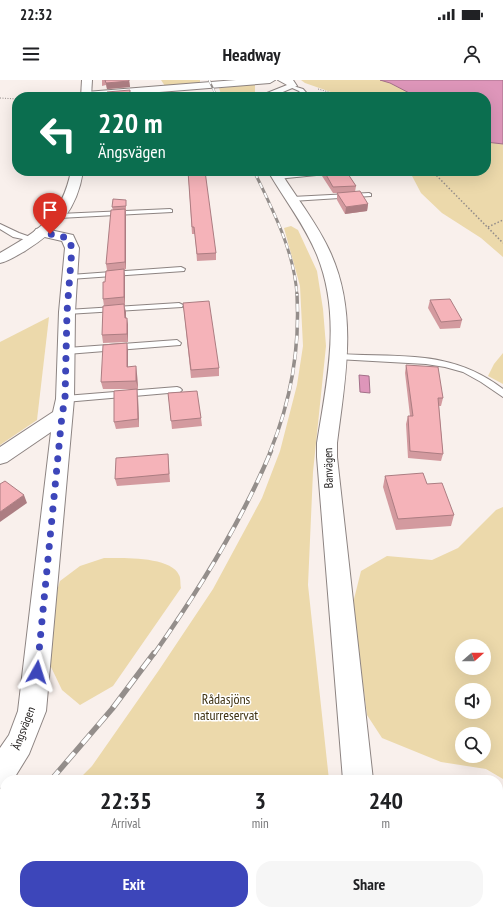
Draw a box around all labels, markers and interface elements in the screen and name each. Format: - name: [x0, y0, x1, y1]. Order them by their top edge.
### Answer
- text: 22:32: [20, 5, 52, 24]
- icon: menu: [20, 43, 42, 65]
- text: Headway: [222, 43, 281, 66]
- icon: person: [461, 43, 483, 65]
- text: 220 m: [98, 104, 162, 141]
- icon: left: [32, 108, 84, 160]
- text: Ängsvägen: [98, 140, 166, 163]
- pin: [33, 193, 67, 234]
- icon: arrive: [39, 199, 61, 221]
- street label: Banvägen: [320, 448, 336, 488]
- north arrow: [455, 639, 491, 675]
- map controls: [455, 639, 491, 763]
- position arrow: [16, 651, 58, 693]
- button: sound: [455, 683, 491, 719]
- park label: Rådasjöns naturreservat: [194, 690, 258, 724]
- street label: Ängsvägen: [8, 704, 38, 752]
- button: search: [455, 727, 491, 763]
- text: 22:35: [100, 785, 152, 816]
- text: 3: [254, 785, 266, 816]
- text: 240: [369, 785, 403, 816]
- text: Arrival: [111, 815, 141, 832]
- text: min: [252, 815, 269, 832]
- text: m: [382, 815, 390, 832]
- button: Exit: [20, 861, 248, 907]
- button: Share: [256, 861, 483, 907]

